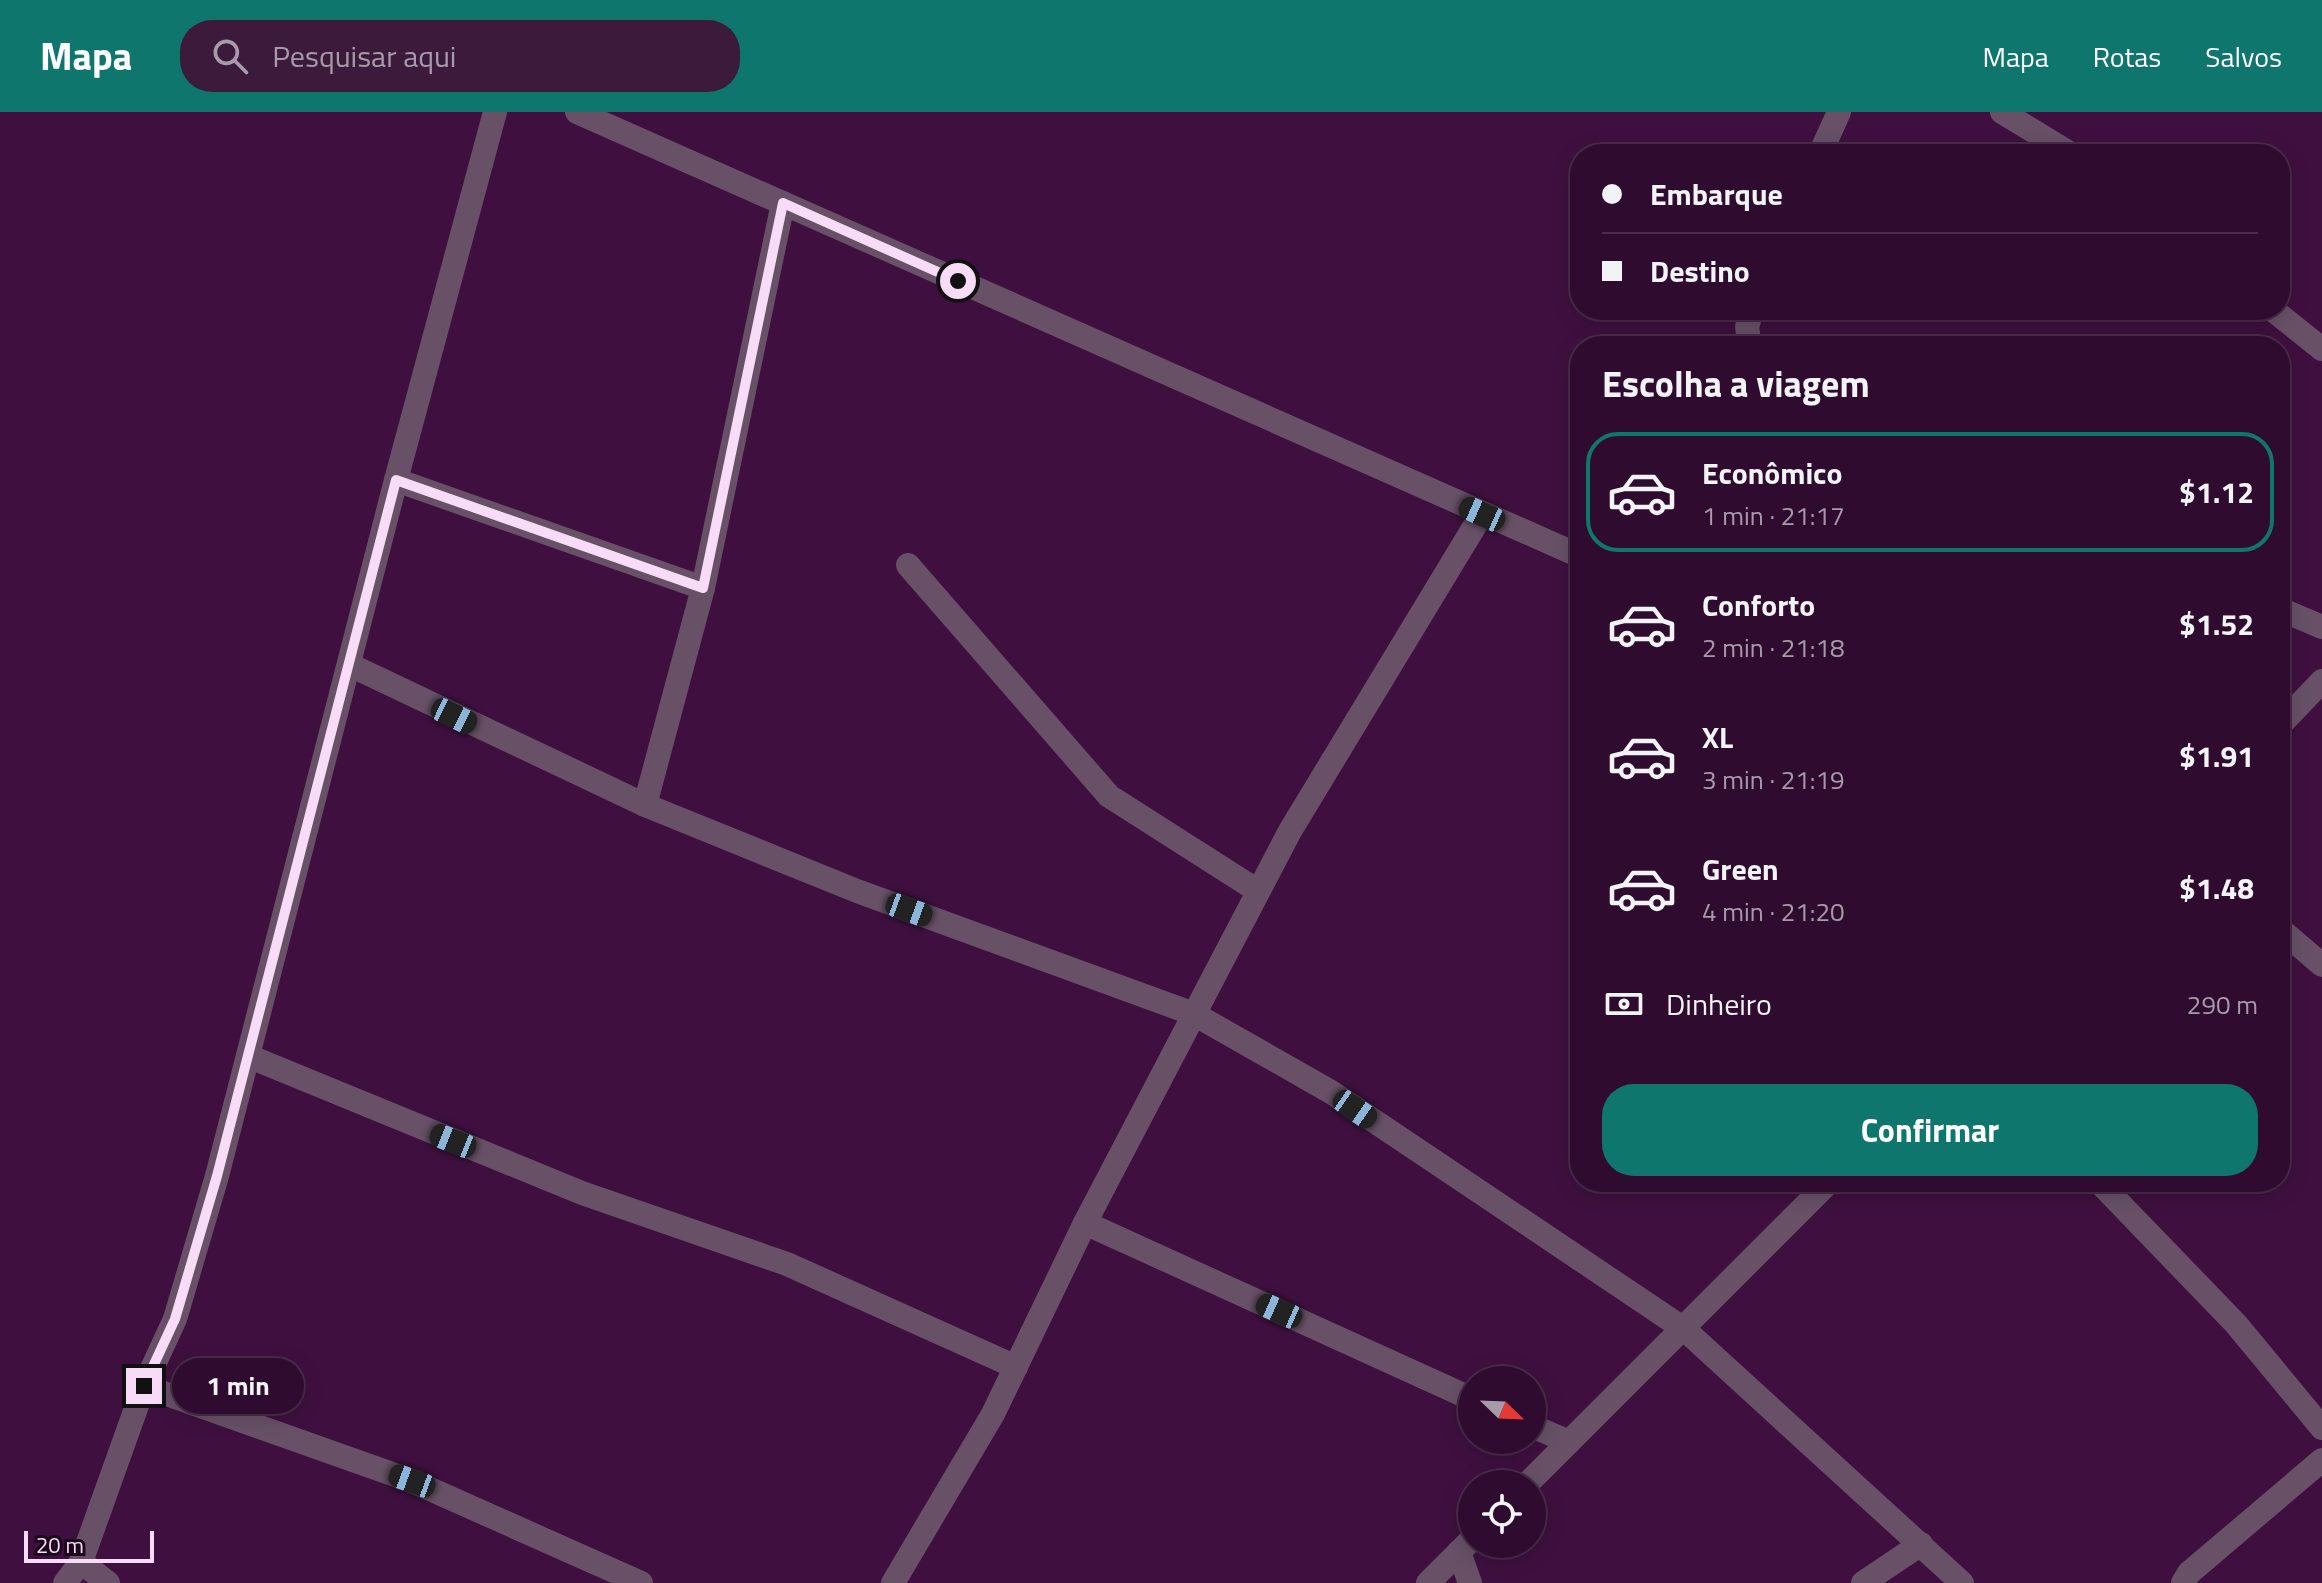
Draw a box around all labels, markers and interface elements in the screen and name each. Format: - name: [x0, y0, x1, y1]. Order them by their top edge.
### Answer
- search box: [180, 20, 740, 92]
- text: Mapa: [40, 27, 132, 85]
- text: Pesquisar aqui: [272, 33, 456, 79]
- icon: search: [208, 34, 252, 78]
- text: Mapa: [1982, 35, 2049, 78]
- text: Rotas: [2093, 35, 2161, 78]
- text: Salvos: [2205, 35, 2282, 78]
- text: Embarque: [1650, 171, 1783, 217]
- text: Destino: [1650, 248, 1750, 294]
- route start: [940, 263, 976, 299]
- text: Escolha a viagem: [1602, 356, 1870, 411]
- text: Econômico: [1702, 450, 1842, 496]
- icon: car: [1606, 456, 1678, 528]
- text: $1.12: [2179, 469, 2254, 515]
- car: [1455, 493, 1509, 535]
- text: 1 min · 21:17: [1702, 496, 1845, 535]
- text: Conforto: [1702, 582, 1815, 628]
- icon: car: [1606, 588, 1678, 660]
- text: $1.52: [2179, 601, 2254, 647]
- text: 2 min · 21:18: [1702, 628, 1845, 667]
- car: [427, 695, 481, 737]
- text: XL: [1702, 714, 1733, 760]
- icon: car: [1606, 720, 1678, 792]
- text: $1.91: [2179, 733, 2254, 779]
- text: 3 min · 21:19: [1702, 760, 1845, 799]
- text: Green: [1702, 846, 1779, 892]
- icon: car: [1606, 852, 1678, 924]
- text: $1.48: [2179, 865, 2254, 911]
- car: [882, 891, 936, 929]
- text: 4 min · 21:20: [1702, 892, 1845, 931]
- text: Dinheiro: [1666, 981, 1772, 1027]
- icon: cash: [1602, 982, 1646, 1026]
- text: 290 m: [2187, 985, 2258, 1024]
- button: Confirmar: [1602, 1084, 2258, 1176]
- car: [1328, 1085, 1382, 1133]
- car: [426, 1121, 480, 1161]
- car: [1252, 1290, 1306, 1332]
- callout: 1 min: [172, 1358, 304, 1414]
- text: 1 min: [206, 1366, 270, 1405]
- north arrow: [1458, 1366, 1546, 1454]
- map controls: [1458, 1366, 1546, 1558]
- route end: [126, 1368, 162, 1404]
- car: [385, 1462, 439, 1500]
- button: locate: [1458, 1470, 1546, 1558]
- scale bar: [24, 1527, 154, 1563]
- text: 20 m: [36, 1528, 84, 1562]

